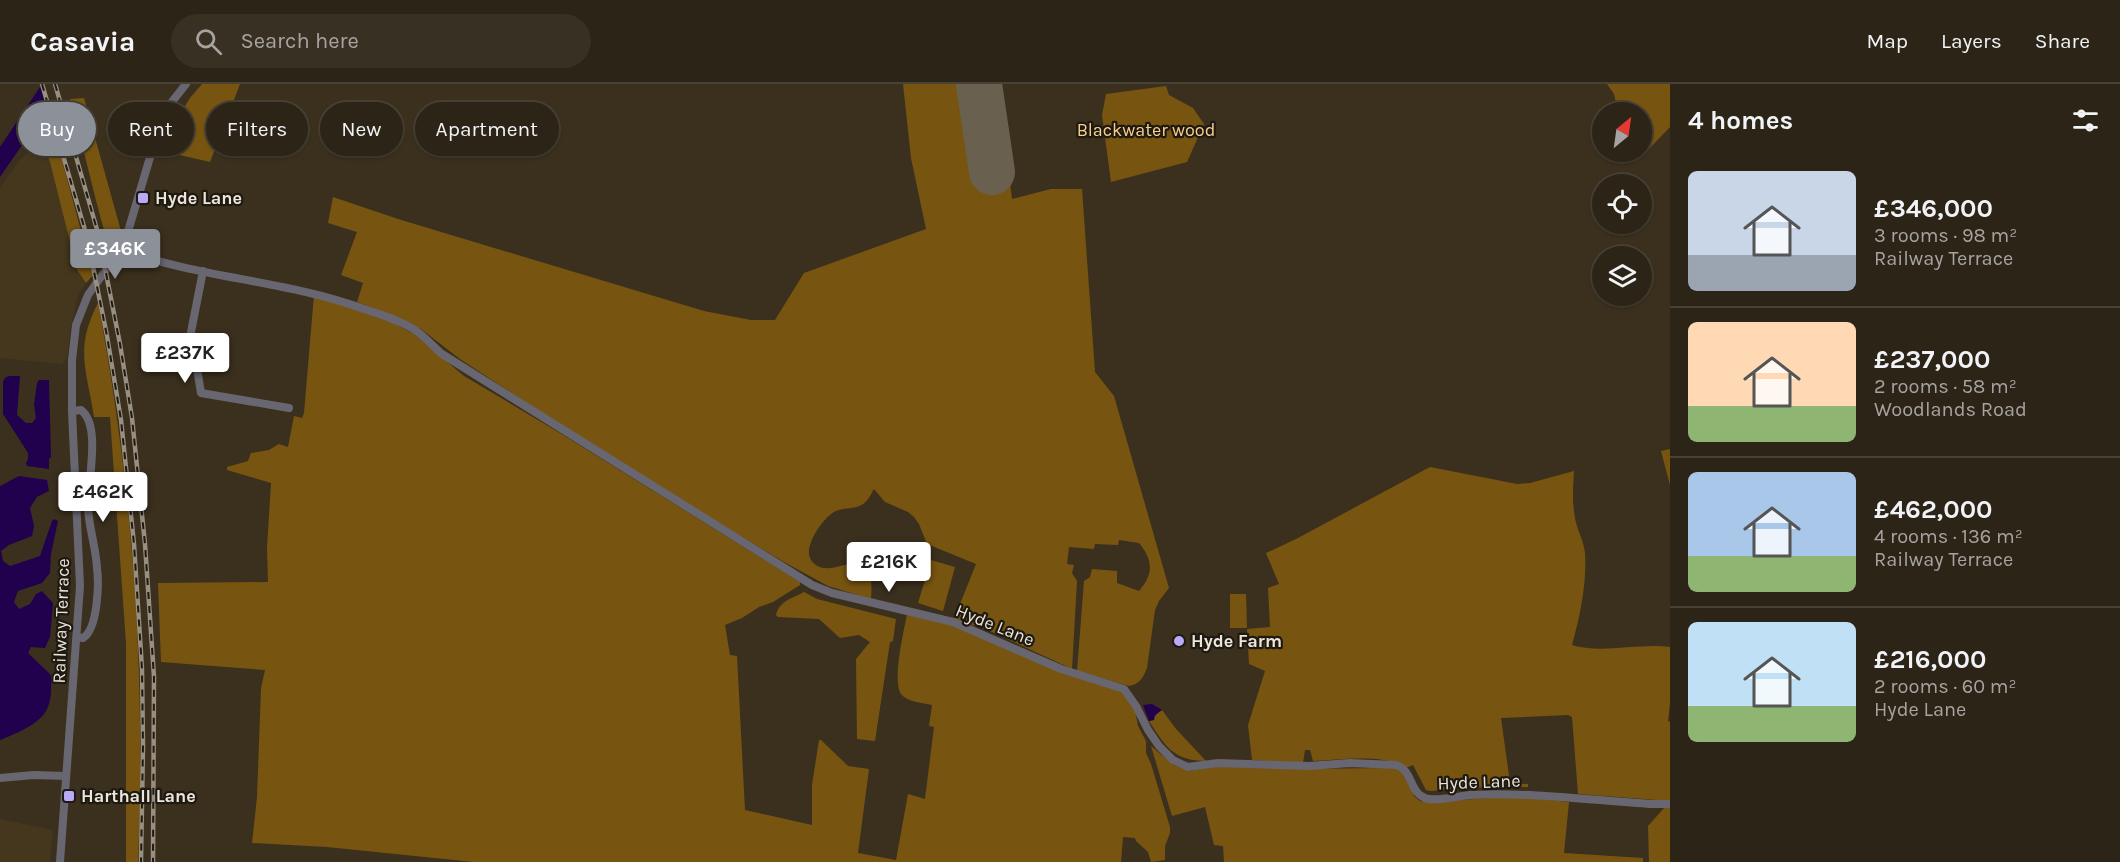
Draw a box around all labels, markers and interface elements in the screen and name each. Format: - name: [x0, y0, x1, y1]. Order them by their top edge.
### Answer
- search box: [171, 14, 591, 68]
- text: Casavia: [30, 25, 135, 58]
- icon: search: [192, 25, 225, 58]
- text: Search here: [240, 28, 359, 54]
- text: Map: [1866, 29, 1908, 53]
- text: Layers: [1941, 29, 2002, 53]
- text: Share: [2035, 29, 2090, 53]
- chip: Buy: [18, 102, 96, 156]
- chip: Rent: [108, 102, 194, 156]
- chip: Filters: [206, 102, 308, 156]
- chip: New: [320, 102, 403, 156]
- chip: Apartment: [415, 102, 559, 156]
- north arrow: [1592, 102, 1652, 162]
- map controls: [1592, 102, 1652, 306]
- icon: filters: [2069, 104, 2102, 137]
- text: 4 homes: [1688, 105, 1793, 136]
- park label: Blackwater wood: [1077, 119, 1215, 141]
- button: locate: [1592, 174, 1652, 234]
- place label: Hyde Lane: [155, 187, 242, 209]
- marker: Hyde Lane: [136, 191, 150, 205]
- text: £346,000: [1874, 193, 1993, 224]
- icon: home: [1736, 195, 1808, 267]
- text: 3 rooms · 98 m²: [1874, 224, 2017, 247]
- pin: £346K: [73, 229, 157, 280]
- text: £346K: [84, 237, 146, 260]
- button: layers: [1592, 246, 1652, 306]
- text: Railway Terrace: [1874, 247, 2013, 270]
- pin: £237K: [143, 333, 227, 384]
- text: £237K: [155, 341, 215, 364]
- text: £237,000: [1874, 344, 1990, 375]
- icon: home: [1736, 346, 1808, 418]
- text: 2 rooms · 58 m²: [1874, 375, 2017, 398]
- text: Woodlands Road: [1874, 398, 2027, 421]
- pin: £462K: [61, 472, 145, 523]
- text: £462K: [72, 480, 134, 503]
- text: £462,000: [1874, 494, 1993, 525]
- icon: home: [1736, 496, 1808, 568]
- text: 4 rooms · 136 m²: [1874, 525, 2023, 548]
- pin: £216K: [847, 542, 931, 593]
- text: Railway Terrace: [1874, 548, 2013, 571]
- text: £216K: [861, 550, 917, 573]
- street label: Railway Terrace: [48, 558, 74, 684]
- street label: Hyde Lane: [952, 599, 1038, 651]
- place label: Hyde Farm: [1191, 630, 1282, 652]
- marker: Hyde Farm: [1172, 634, 1186, 648]
- text: £216,000: [1874, 644, 1986, 675]
- icon: home: [1736, 646, 1808, 718]
- text: 2 rooms · 60 m²: [1874, 675, 2017, 698]
- text: Hyde Lane: [1874, 698, 1966, 721]
- street label: Hyde Lane: [1437, 770, 1521, 794]
- place label: Harthall Lane: [81, 785, 196, 807]
- marker: Harthall Lane: [62, 789, 76, 803]

